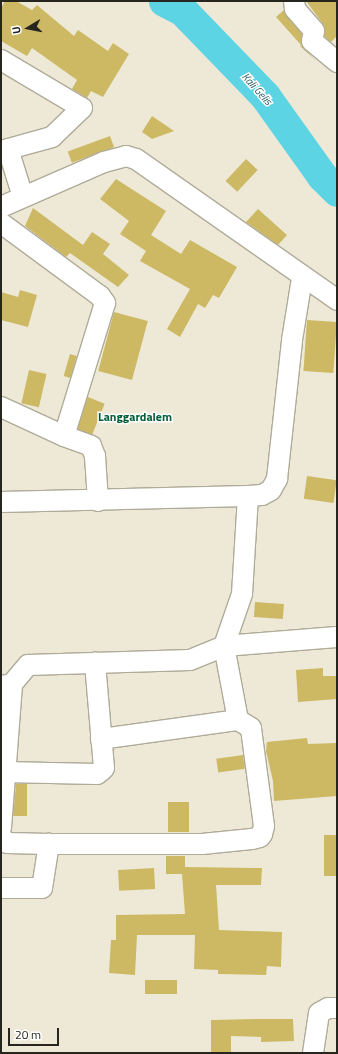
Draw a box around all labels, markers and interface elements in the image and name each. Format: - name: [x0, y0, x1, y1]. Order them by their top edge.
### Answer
- north arrow: [8, 8, 48, 48]
- text: U: [8, 25, 25, 35]
- water label: Kali Gelis: [239, 70, 275, 108]
- district label: Langgardalem: [98, 410, 172, 424]
- scale bar: [10, 1020, 61, 1046]
- text: 20 m: [15, 1025, 41, 1044]

